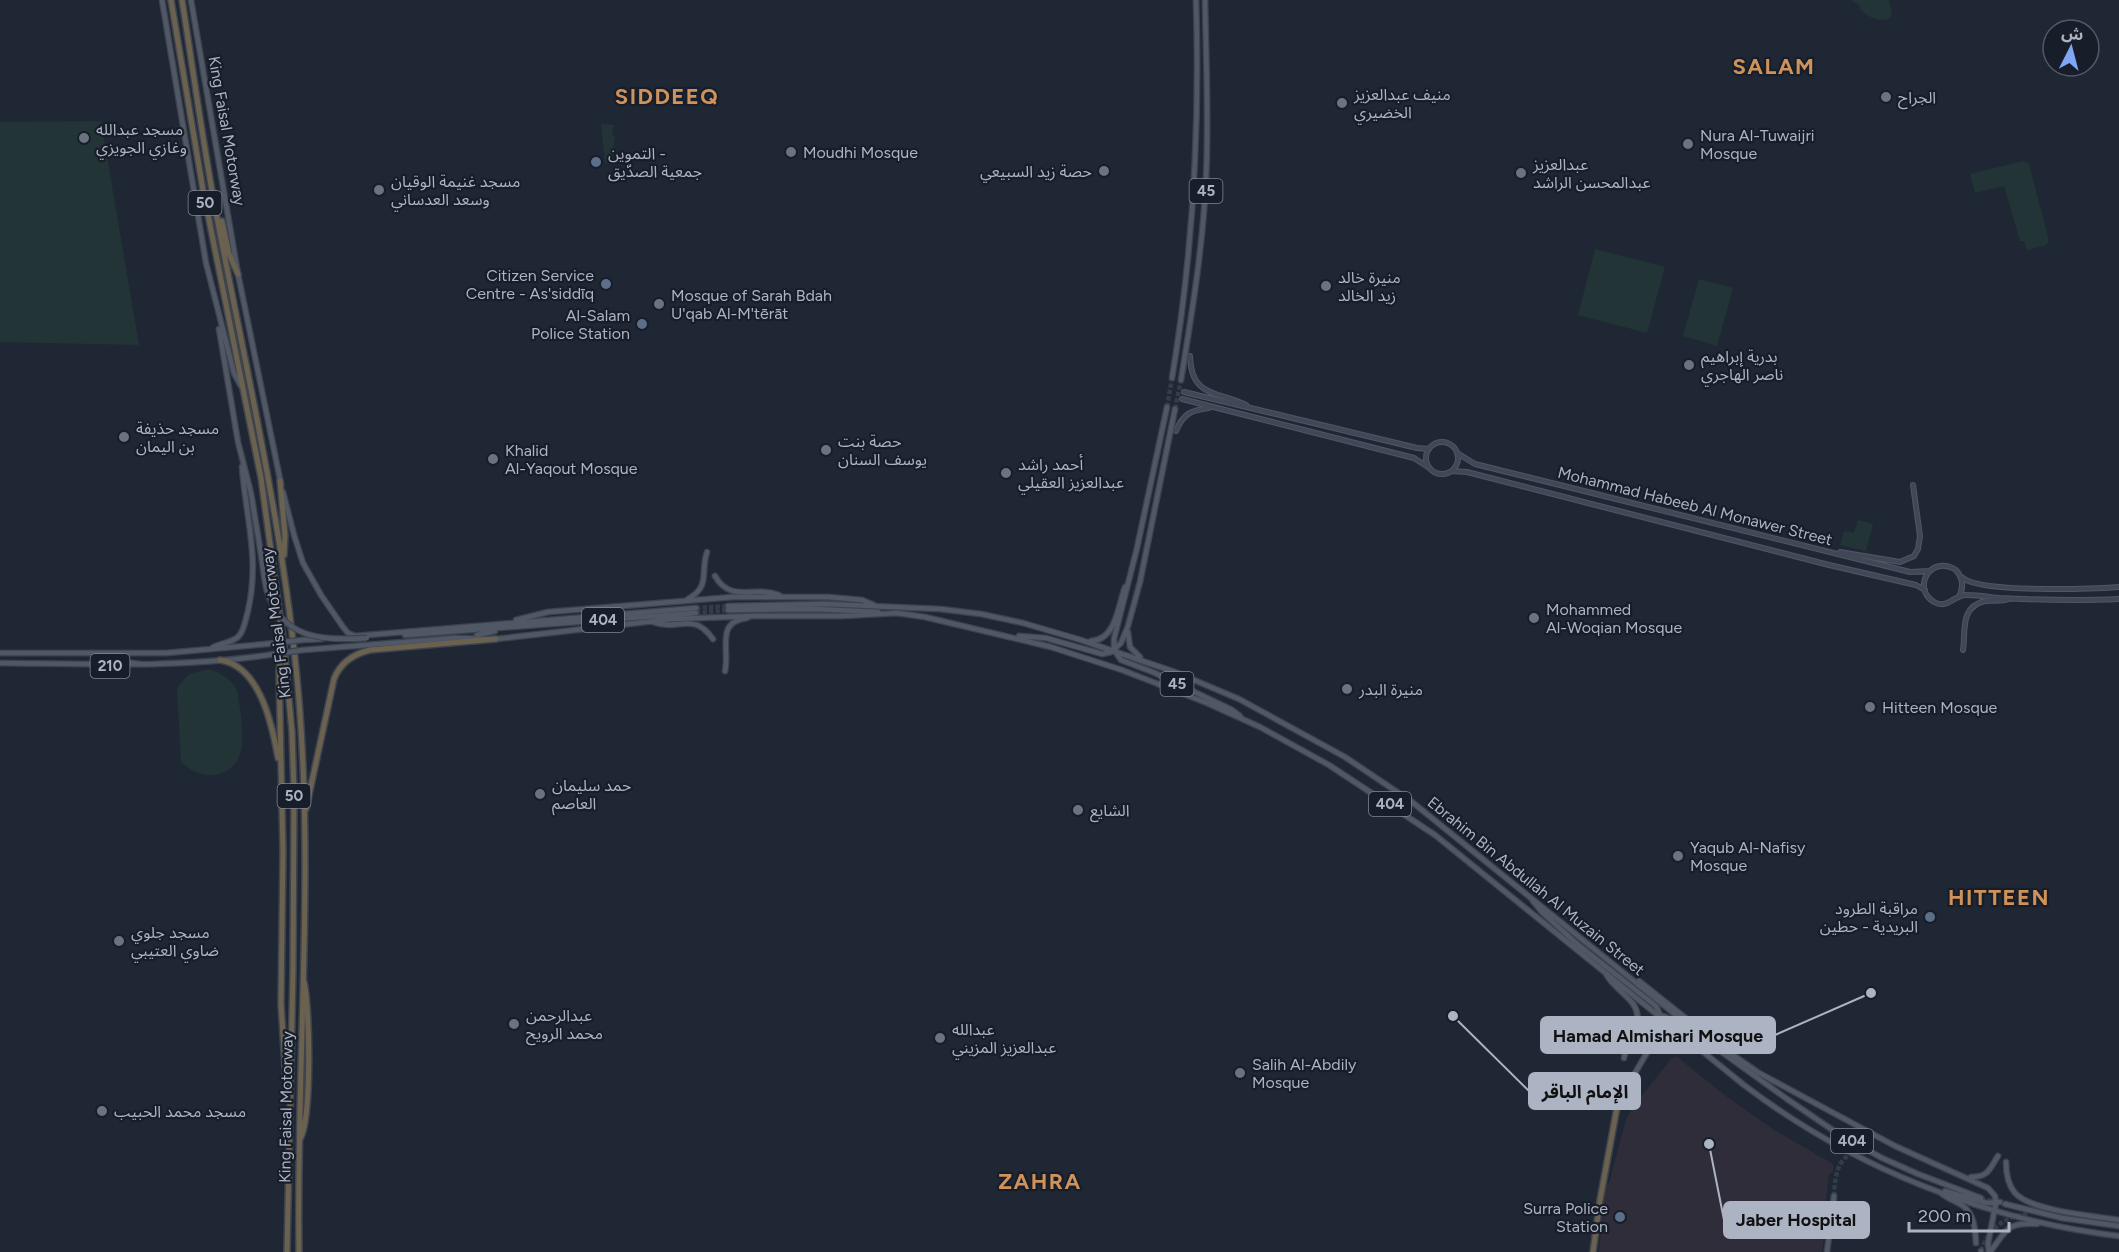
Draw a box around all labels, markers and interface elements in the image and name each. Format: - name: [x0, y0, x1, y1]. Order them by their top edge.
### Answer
- north arrow: [2041, 18, 2101, 78]
- text: ش: [2061, 23, 2084, 44]
- district label: SALAM: [1733, 53, 1815, 80]
- street label: King Faisal Motorway: [204, 55, 250, 208]
- district label: SIDDEEQ: [615, 83, 719, 110]
- place label: منيف عبدالعزيز الخضيري: [1353, 85, 1451, 124]
- place label: الجراح: [1898, 88, 1936, 110]
- marker: الجراح: [1879, 90, 1893, 104]
- marker: منيف عبدالعزيز الخضيري: [1335, 96, 1349, 110]
- place label: مسجد عبدالله وغازي الجويزي: [96, 120, 187, 159]
- place label: Nura Al-Tuwaijri Mosque: [1700, 126, 1815, 163]
- marker: مسجد عبدالله وغازي الجويزي: [77, 131, 91, 145]
- marker: Nura Al-Tuwaijri Mosque: [1681, 137, 1695, 151]
- place label: Moudhi Mosque: [803, 143, 918, 162]
- place label: التموين - جمعية الصدّيق: [608, 144, 702, 182]
- marker: Moudhi Mosque: [784, 145, 798, 159]
- marker: التموين - جمعية الصدّيق: [589, 155, 603, 169]
- place label: عبدالعزيز عبدالمحسن الراشد: [1532, 155, 1650, 192]
- place label: حصة زيد السبيعي: [980, 162, 1092, 183]
- marker: حصة زيد السبيعي: [1097, 164, 1111, 178]
- marker: عبدالعزيز عبدالمحسن الراشد: [1514, 166, 1528, 180]
- place label: مسجد غنيمة الوقيان وسعد العدساني: [391, 172, 520, 211]
- road number: 45: [1190, 179, 1222, 203]
- marker: مسجد غنيمة الوقيان وسعد العدساني: [372, 183, 386, 197]
- road number: 50: [188, 191, 222, 215]
- place label: Citizen Service Centre - As'siddīq: [466, 266, 594, 303]
- place label: منيرة خالد زيد الخالد: [1338, 268, 1401, 305]
- marker: Citizen Service Centre - As'siddīq: [599, 277, 613, 291]
- marker: منيرة خالد زيد الخالد: [1319, 279, 1333, 293]
- place label: Mosque of Sarah Bdah U'qab Al-M'tērāt: [671, 286, 832, 323]
- marker: Mosque of Sarah Bdah U'qab Al-M'tērāt: [652, 297, 666, 311]
- place label: Al-Salam Police Station: [531, 306, 630, 343]
- marker: Al-Salam Police Station: [635, 317, 649, 331]
- place label: بدرية إبراهيم ناصر الهاجري: [1701, 347, 1783, 386]
- marker: بدرية إبراهيم ناصر الهاجري: [1682, 358, 1696, 372]
- place label: مسجد حذيفة بن اليمان: [136, 419, 219, 456]
- marker: مسجد حذيفة بن اليمان: [117, 430, 131, 444]
- place label: حصة بنت يوسف السنان: [838, 432, 927, 469]
- place label: Khalid Al-Yaqout Mosque: [505, 441, 638, 478]
- marker: حصة بنت يوسف السنان: [819, 443, 833, 457]
- marker: Khalid Al-Yaqout Mosque: [486, 452, 500, 466]
- place label: أحمد راشد عبدالعزيز العقيلي: [1018, 454, 1124, 494]
- street label: Mohammad Habeeb Al Monawer Street: [1556, 463, 1834, 549]
- marker: أحمد راشد عبدالعزيز العقيلي: [999, 466, 1013, 480]
- street label: King Faisal Motorway: [257, 546, 295, 699]
- place label: Mohammed Al-Woqian Mosque: [1546, 600, 1682, 637]
- road number: 404: [582, 608, 624, 632]
- marker: Mohammed Al-Woqian Mosque: [1527, 611, 1541, 625]
- road number: 210: [90, 654, 130, 678]
- road number: 45: [1160, 672, 1194, 696]
- place label: منيرة البدر: [1358, 680, 1423, 699]
- marker: منيرة البدر: [1340, 682, 1354, 696]
- place label: Hitteen Mosque: [1882, 698, 1998, 717]
- marker: Hitteen Mosque: [1863, 700, 1877, 714]
- place label: حمد سليمان العاصم: [552, 776, 631, 816]
- road number: 50: [278, 784, 310, 808]
- marker: حمد سليمان العاصم: [533, 787, 547, 801]
- road number: 404: [1369, 792, 1411, 816]
- street label: Ebrahim Bin Abdullah Al Muzain Street: [1424, 792, 1648, 980]
- place label: الشايع: [1090, 801, 1130, 823]
- marker: الشايع: [1071, 803, 1085, 817]
- place label: Yaqub Al-Nafisy Mosque: [1690, 838, 1806, 875]
- marker: Yaqub Al-Nafisy Mosque: [1671, 849, 1685, 863]
- district label: HITTEEN: [1948, 884, 2050, 911]
- place label: مراقبة الطرود البريدية - حطين: [1820, 899, 1918, 936]
- marker: مراقبة الطرود البريدية - حطين: [1923, 910, 1937, 924]
- place label: مسجد جلوي ضاوي العتيبي: [131, 923, 219, 962]
- marker: مسجد جلوي ضاوي العتيبي: [112, 934, 126, 948]
- place label: عبدالرحمن محمد الرويح: [526, 1006, 603, 1046]
- marker: عبدالرحمن محمد الرويح: [507, 1017, 521, 1031]
- callout: Hamad Almishari Mosque: [1541, 1017, 1775, 1053]
- place label: عبدالله عبدالعزيز المزيني: [952, 1020, 1056, 1059]
- text: Hamad Almishari Mosque: [1553, 1025, 1763, 1047]
- street label: King Faisal Motorway: [275, 1030, 297, 1183]
- marker: عبدالله عبدالعزيز المزيني: [933, 1031, 947, 1045]
- place label: Salih Al-Abdily Mosque: [1252, 1055, 1357, 1092]
- marker: Salih Al-Abdily Mosque: [1233, 1066, 1247, 1080]
- callout: الإمام الباقر: [1529, 1073, 1640, 1109]
- text: الإمام الباقر: [1541, 1081, 1628, 1105]
- place label: مسجد محمد الحبيب: [114, 1102, 246, 1121]
- marker: مسجد محمد الحبيب: [95, 1104, 109, 1118]
- road number: 404: [1831, 1129, 1873, 1153]
- district label: ZAHRA: [998, 1168, 1082, 1195]
- scale bar: [1909, 1195, 2010, 1233]
- place label: Surra Police Station: [1523, 1199, 1608, 1236]
- callout: Jaber Hospital: [1724, 1202, 1869, 1238]
- text: 200 m: [1918, 1205, 1971, 1227]
- text: Jaber Hospital: [1736, 1209, 1856, 1231]
- marker: Surra Police Station: [1613, 1210, 1627, 1224]

